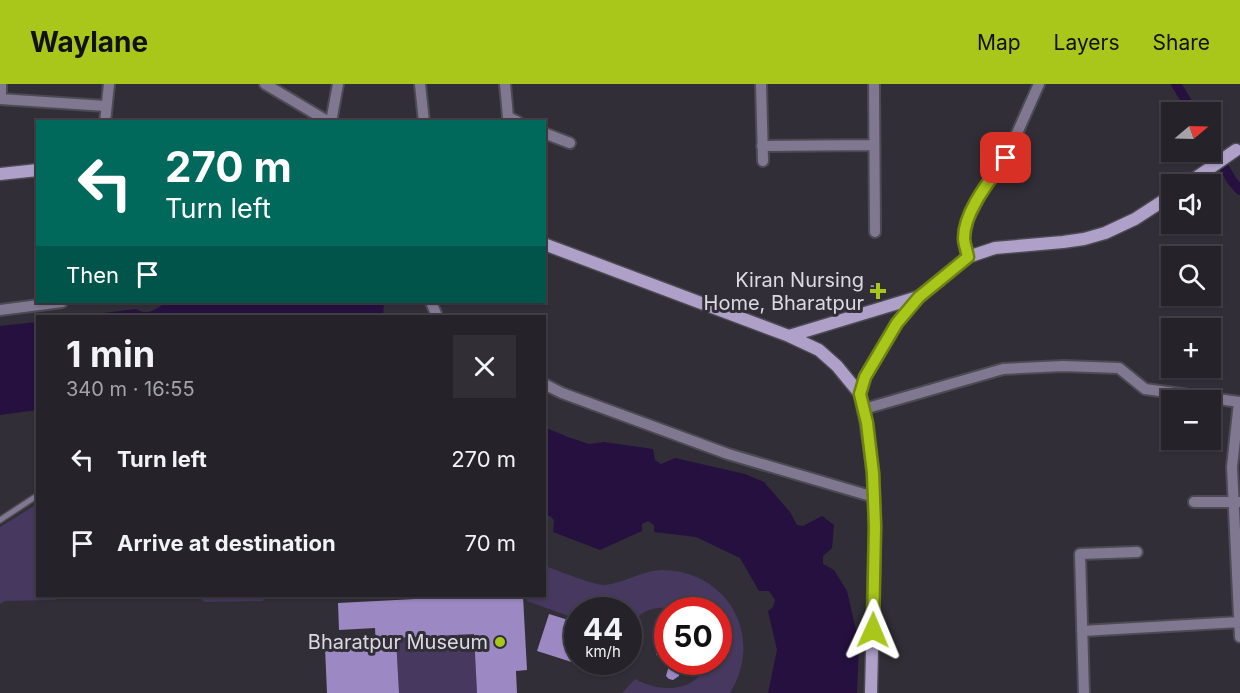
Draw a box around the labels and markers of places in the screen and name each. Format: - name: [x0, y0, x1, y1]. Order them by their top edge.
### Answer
- pin: [980, 132, 1031, 183]
- place label: Kiran Nursing Home, Bharatpur: [704, 268, 864, 315]
- marker: Kiran Nursing Home, Bharatpur: [869, 282, 887, 300]
- place label: Bharatpur Museum: [308, 630, 488, 654]
- marker: Bharatpur Museum: [493, 635, 507, 649]

